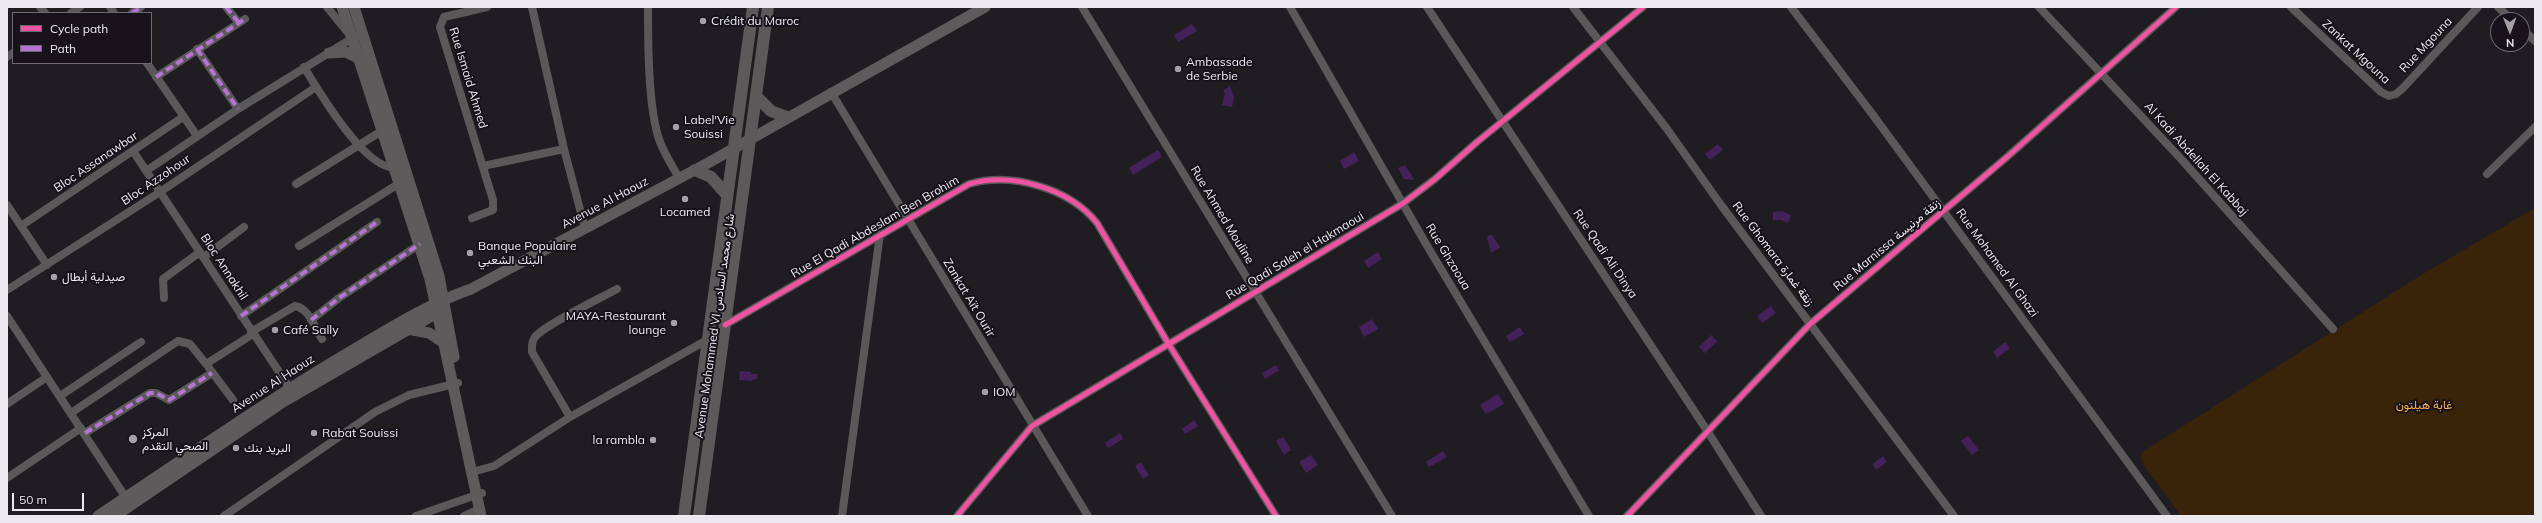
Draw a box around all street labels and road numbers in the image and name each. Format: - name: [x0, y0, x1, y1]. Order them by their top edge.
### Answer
- street label: Rue Mgouna: [2397, 14, 2455, 76]
- street label: Zankat Mgouna: [2319, 17, 2393, 87]
- street label: Rue Ismaid Ahmed: [446, 26, 490, 130]
- street label: Al Kadi Abdellah El Kabbaj: [2141, 99, 2251, 219]
- street label: Bloc Assanawbar: [51, 129, 141, 195]
- street label: Bloc Azzohour: [119, 152, 193, 208]
- street label: Rue Ahmed Mouline: [1187, 164, 1257, 266]
- street label: Rue El Qadi Abdeslam Ben Brohim: [788, 173, 962, 281]
- street label: Avenue Al Haouz: [559, 174, 651, 232]
- street label: Rue Marnissa زنقة مرنيسة: [1831, 196, 1943, 294]
- street label: Rue Ghomara زنقة غمارة: [1729, 199, 1817, 309]
- street label: Rue Mohamed Al Ghazi: [1953, 206, 2041, 320]
- street label: Rue Qadi Ali Dinya: [1570, 207, 1640, 301]
- street label: Rue Qadi Saleh el Hakmaoui: [1223, 209, 1367, 303]
- street label: Avenue Mohammed VI شارع محمد السادس: [692, 213, 738, 439]
- street label: Rue Ghzaoua: [1423, 221, 1473, 293]
- street label: Bloc Annakhil: [197, 231, 251, 303]
- street label: Zankat Aït Ourir: [940, 256, 998, 340]
- street label: Avenue Al Haouz: [229, 352, 317, 416]

